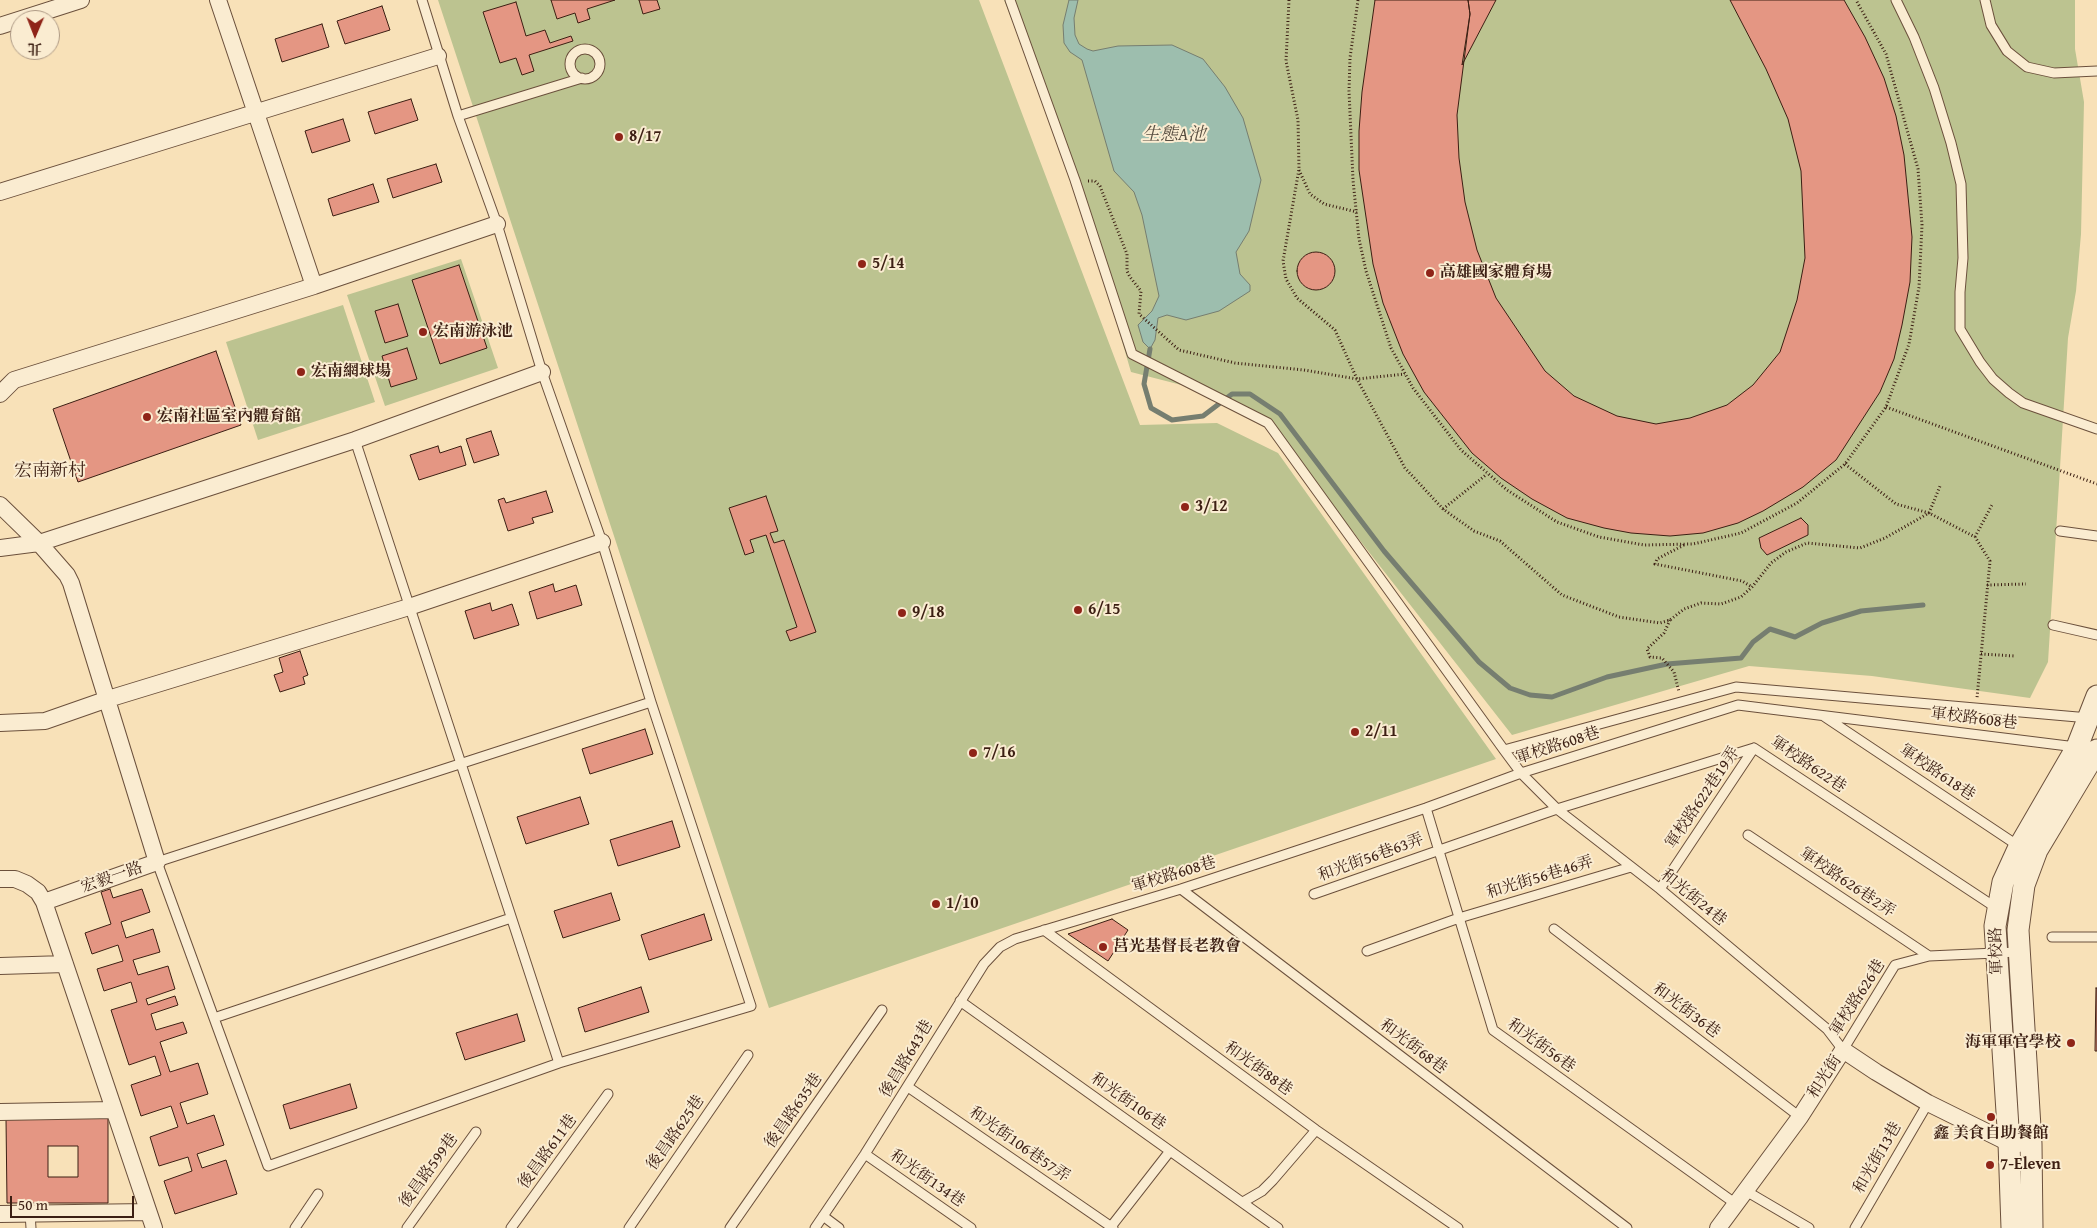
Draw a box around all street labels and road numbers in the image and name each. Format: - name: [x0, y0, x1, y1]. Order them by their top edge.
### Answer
- street label: 軍校路608巷: [1930, 704, 2018, 734]
- street label: 軍校路608巷: [1514, 723, 1602, 769]
- street label: 軍校路622巷: [1767, 733, 1849, 797]
- street label: 軍校路618巷: [1896, 741, 1978, 805]
- street label: 軍校路622巷19弄: [1662, 744, 1744, 852]
- street label: 和光街56巷63弄: [1316, 830, 1426, 886]
- street label: 軍校路626巷2弄: [1796, 844, 1898, 922]
- street label: 軍校路608巷: [1130, 853, 1218, 897]
- street label: 和光街56巷46弄: [1484, 853, 1596, 903]
- street label: 宏毅一路: [79, 859, 145, 897]
- street label: 和光街24巷: [1656, 866, 1730, 930]
- street label: 軍校路: [1987, 927, 2007, 975]
- street label: 軍校路626巷: [1826, 956, 1890, 1040]
- street label: 和光街36巷: [1649, 979, 1723, 1043]
- street label: 和光街68巷: [1376, 1015, 1450, 1079]
- street label: 和光街56巷: [1503, 1015, 1579, 1077]
- street label: 後昌路643巷: [876, 1017, 938, 1101]
- street label: 和光街88巷: [1220, 1038, 1296, 1100]
- street label: 和光街: [1804, 1052, 1846, 1102]
- street label: 和光街106巷: [1087, 1069, 1169, 1135]
- street label: 後昌路635巷: [761, 1070, 827, 1152]
- street label: 後昌路625巷: [643, 1092, 709, 1174]
- street label: 和光街106巷57弄: [965, 1103, 1073, 1187]
- street label: 後昌路611巷: [515, 1111, 581, 1193]
- street label: 和光街13巷: [1850, 1119, 1906, 1197]
- street label: 後昌路599巷: [396, 1130, 462, 1212]
- street label: 和光街134巷: [886, 1146, 968, 1212]

